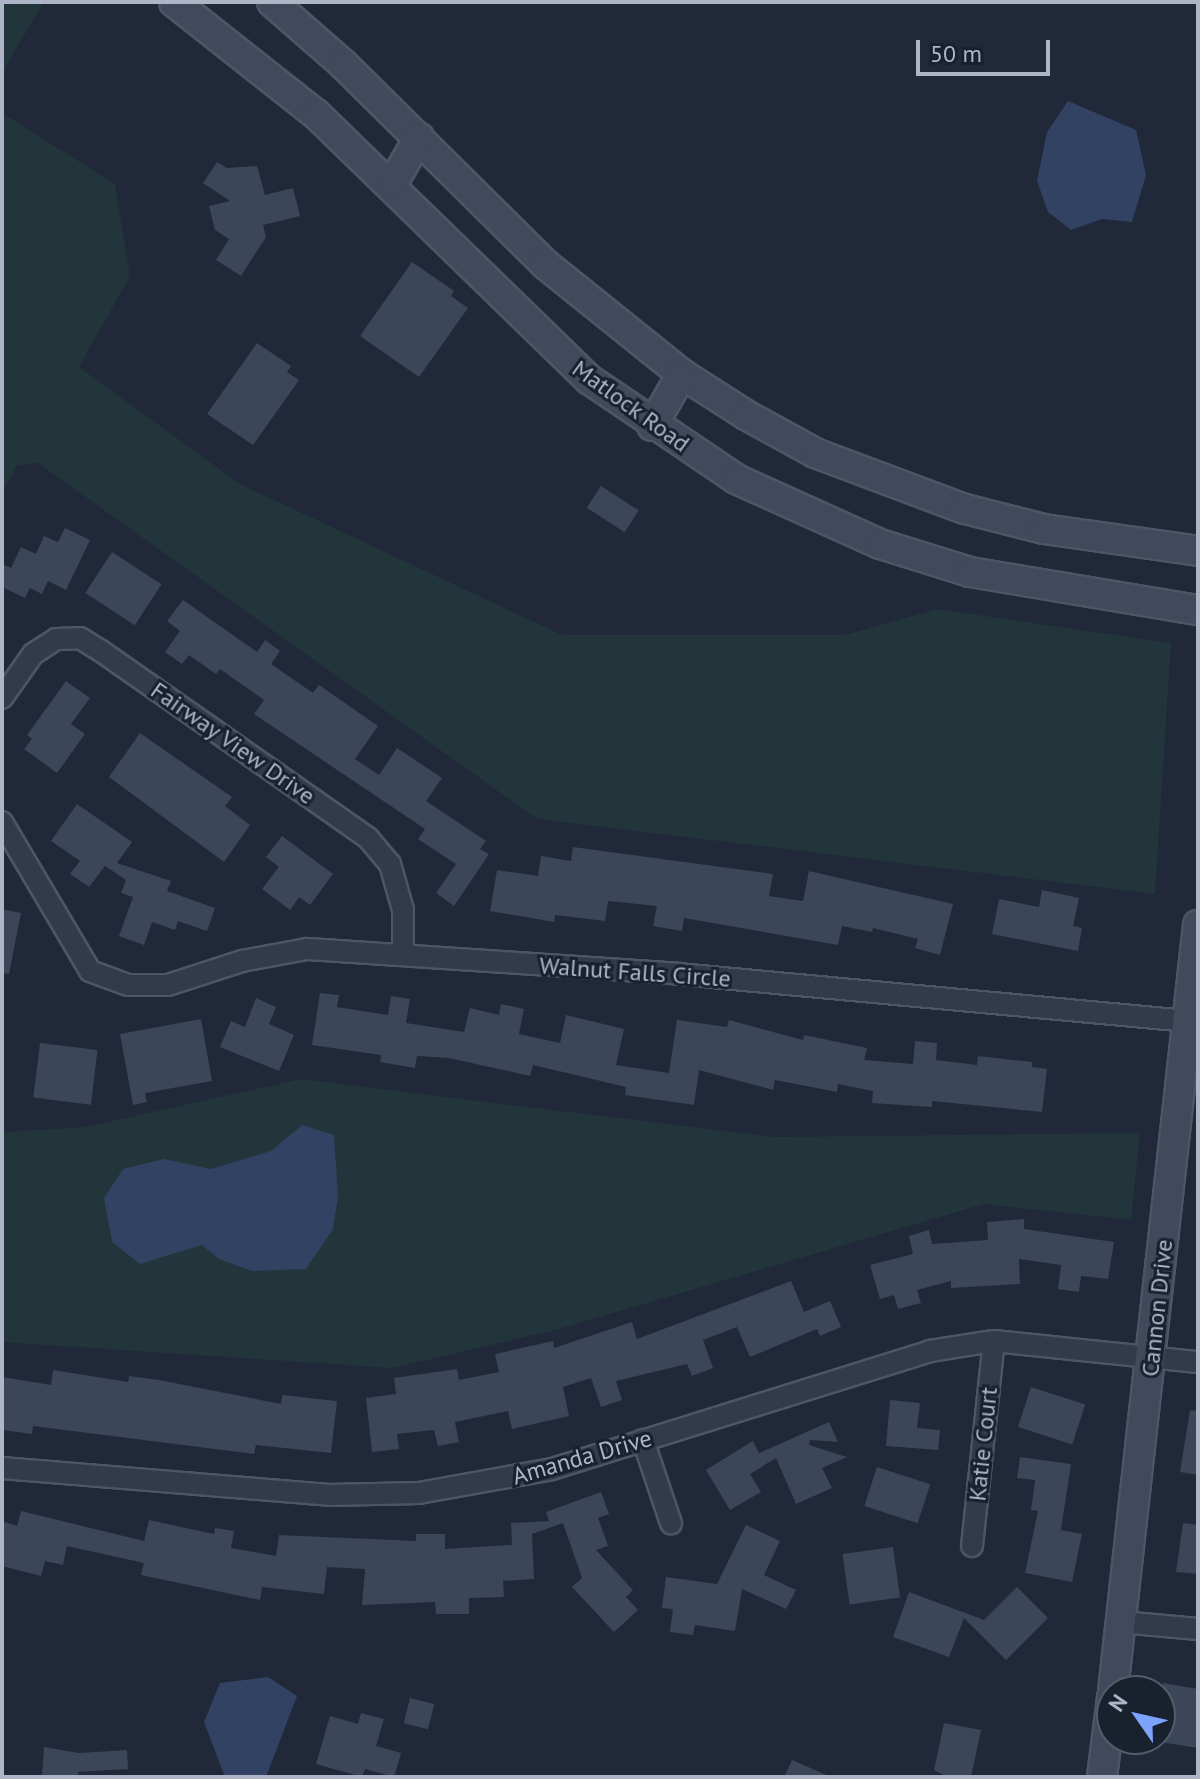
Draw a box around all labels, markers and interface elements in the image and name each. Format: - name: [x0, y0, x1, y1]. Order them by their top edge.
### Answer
- scale bar: [920, 24, 1054, 74]
- text: 50 m: [930, 38, 982, 69]
- street label: Matlock Road: [567, 354, 695, 458]
- street label: Fairway View Drive: [145, 675, 321, 811]
- street label: Walnut Falls Circle: [538, 951, 732, 993]
- street label: Cannon Drive: [1135, 1238, 1179, 1378]
- street label: Katie Court: [963, 1385, 1003, 1503]
- street label: Amanda Drive: [509, 1423, 655, 1491]
- north arrow: [1096, 1675, 1176, 1755]
- text: N: [1102, 1689, 1133, 1717]

